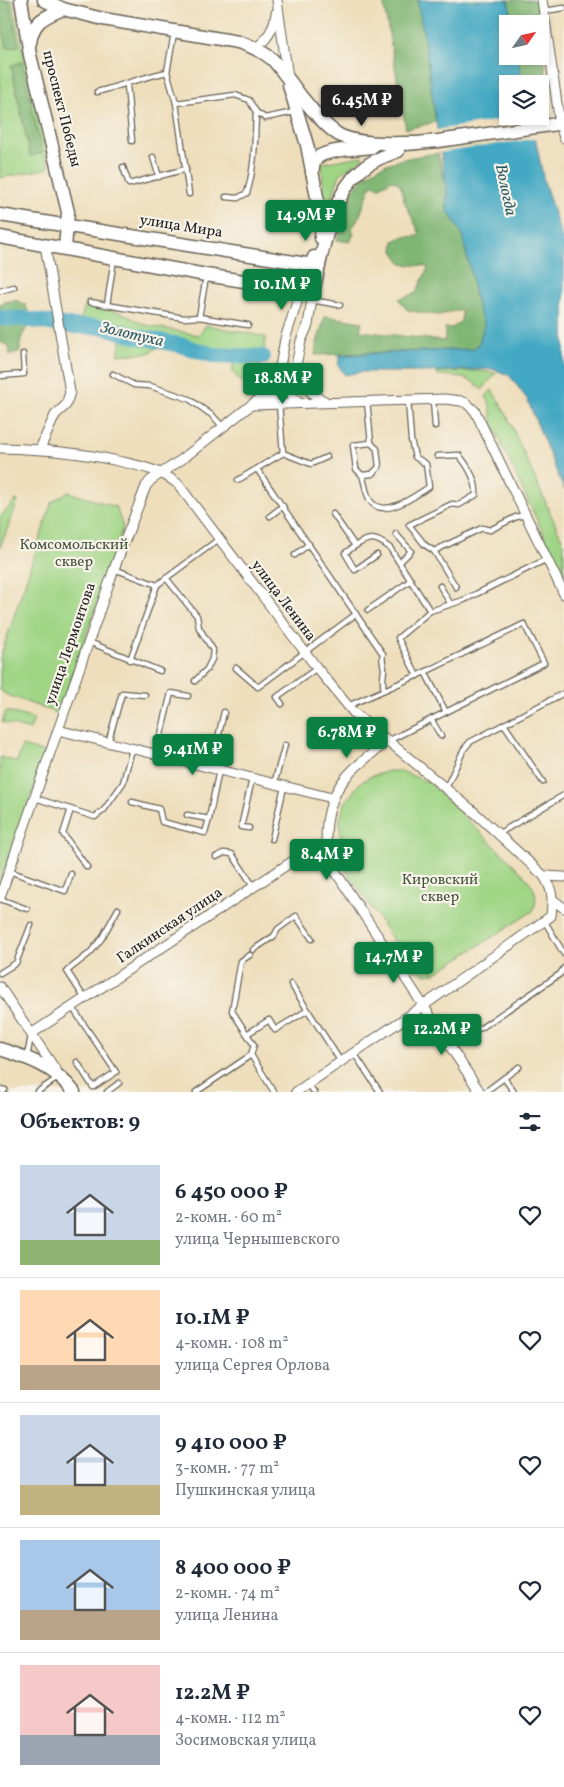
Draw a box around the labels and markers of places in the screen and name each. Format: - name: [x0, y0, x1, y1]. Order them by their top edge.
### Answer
- pin: 6.45M ₽: [316, 84, 408, 127]
- pin: 14.9M ₽: [260, 200, 352, 242]
- pin: 10.1M ₽: [236, 268, 328, 311]
- pin: 18.8M ₽: [237, 362, 329, 405]
- pin: 6.78M ₽: [301, 716, 393, 759]
- pin: 9.41M ₽: [147, 734, 239, 776]
- pin: 8.4M ₽: [286, 838, 368, 881]
- pin: 14.7M ₽: [348, 942, 440, 984]
- pin: 12.2M ₽: [396, 1014, 488, 1056]

